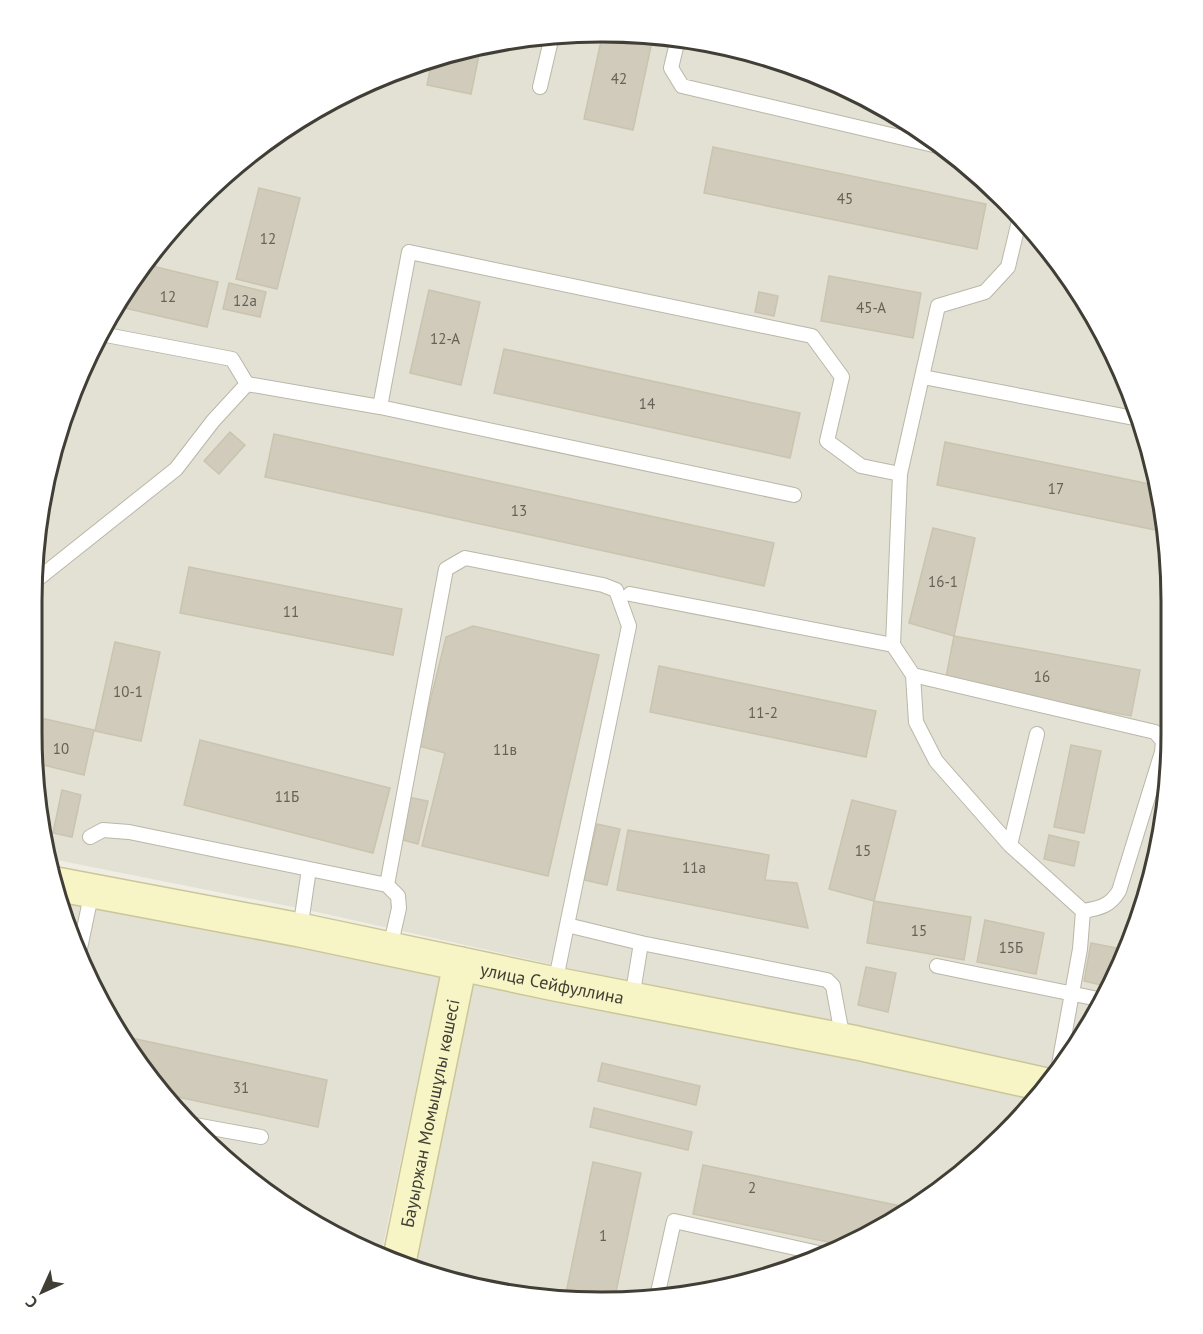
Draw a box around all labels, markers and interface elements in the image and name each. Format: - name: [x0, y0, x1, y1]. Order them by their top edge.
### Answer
- house number: 42: [611, 69, 627, 88]
- house number: 45: [837, 189, 853, 208]
- house number: 12: [260, 229, 276, 248]
- house number: 12: [160, 287, 176, 306]
- house number: 12а: [233, 291, 257, 310]
- house number: 45-А: [856, 298, 886, 317]
- house number: 12-А: [430, 329, 460, 348]
- house number: 14: [639, 394, 655, 413]
- house number: 17: [1048, 479, 1064, 498]
- house number: 13: [511, 501, 527, 520]
- house number: 16-1: [928, 572, 958, 591]
- house number: 11: [283, 602, 299, 621]
- house number: 16: [1034, 667, 1050, 686]
- house number: 10-1: [113, 682, 143, 701]
- house number: 11-2: [748, 703, 778, 722]
- house number: 10: [53, 739, 69, 758]
- house number: 11в: [493, 740, 517, 759]
- house number: 11Б: [275, 787, 299, 806]
- house number: 15: [855, 841, 871, 860]
- house number: 11а: [682, 858, 706, 877]
- house number: 15: [911, 921, 927, 940]
- house number: 15Б: [999, 938, 1023, 957]
- street label: улица Сейфуллина: [478, 957, 626, 1009]
- street label: Бауыржан Момышұлы көшесі: [395, 997, 464, 1229]
- house number: 31: [233, 1078, 249, 1097]
- house number: 2: [748, 1178, 756, 1197]
- house number: 1: [599, 1226, 607, 1245]
- north arrow: [12, 1262, 72, 1322]
- text: С: [21, 1292, 42, 1313]

